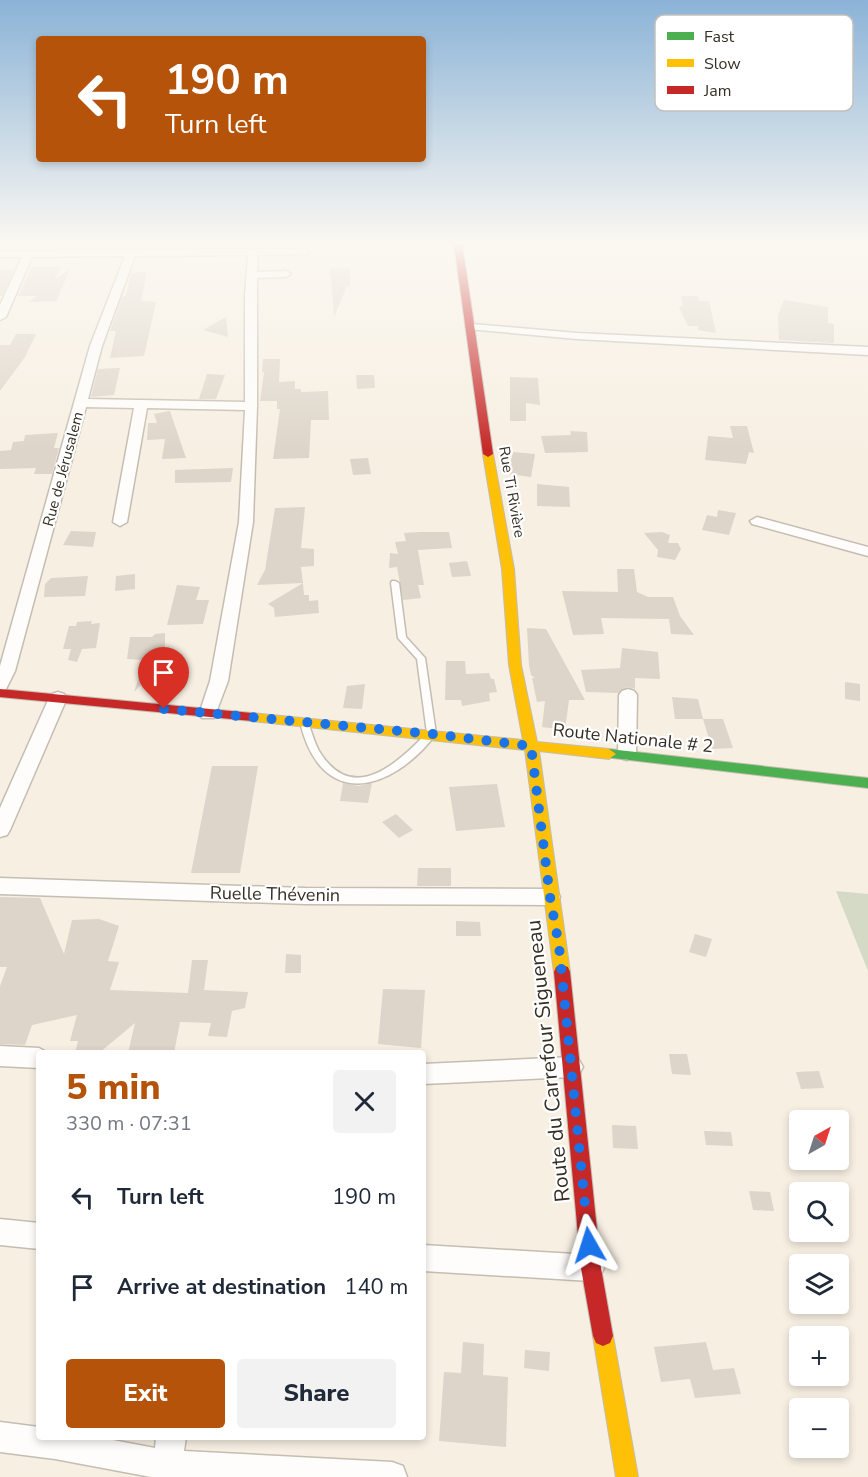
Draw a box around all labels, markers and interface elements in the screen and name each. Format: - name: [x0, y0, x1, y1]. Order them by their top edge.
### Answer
- legend: [655, 15, 853, 111]
- text: Fast: [704, 26, 735, 48]
- text: 190 m: [165, 52, 289, 109]
- text: Slow: [704, 53, 741, 75]
- icon: left: [66, 60, 144, 138]
- text: Jam: [703, 80, 731, 102]
- text: Turn left: [165, 106, 266, 143]
- street label: Rue de Jérusalem: [38, 409, 88, 529]
- street label: Rue Ti Rivière: [494, 445, 530, 539]
- pin: [138, 647, 189, 709]
- icon: arrive: [147, 656, 180, 689]
- street label: Route Nationale # 2: [552, 718, 714, 758]
- street label: Ruelle Thévenin: [210, 881, 340, 907]
- street label: Route du Carrefour Sigueneau: [519, 919, 577, 1203]
- text: 5 min: [66, 1063, 161, 1112]
- button: close: [333, 1070, 396, 1133]
- text: 330 m · 07:31: [66, 1110, 192, 1137]
- north arrow: [789, 1110, 849, 1170]
- map controls: [789, 1110, 849, 1458]
- icon: left: [66, 1181, 99, 1214]
- text: Turn left: [117, 1182, 204, 1212]
- text: 190 m: [332, 1182, 396, 1212]
- button: search: [789, 1182, 849, 1242]
- position arrow: [557, 1213, 621, 1277]
- button: layers: [789, 1254, 849, 1314]
- icon: arrive: [66, 1271, 99, 1304]
- text: Arrive at destination: [117, 1272, 326, 1302]
- text: 140 m: [344, 1272, 408, 1302]
- button: +: [789, 1326, 849, 1386]
- button: Exit: [66, 1359, 225, 1428]
- button: Share: [237, 1359, 396, 1428]
- button: −: [789, 1398, 849, 1458]

